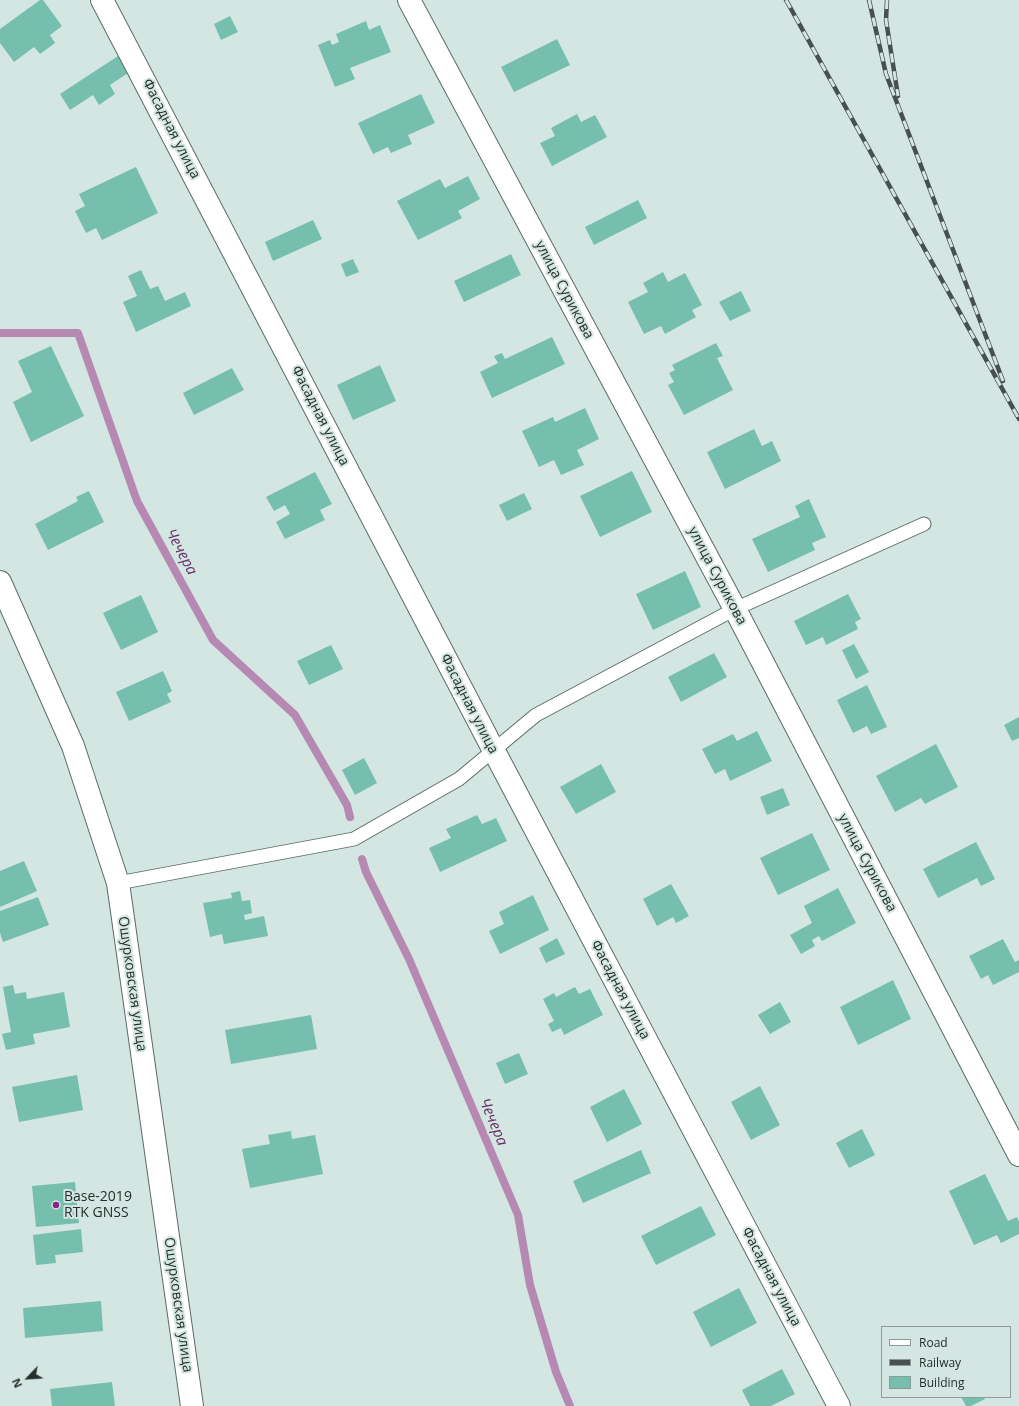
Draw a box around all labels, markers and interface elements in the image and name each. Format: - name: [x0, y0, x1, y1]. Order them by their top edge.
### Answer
- street label: Фасадная улица: [139, 76, 203, 182]
- street label: улица Сурикова: [531, 238, 597, 342]
- street label: Фасадная улица: [288, 363, 352, 469]
- street label: улица Сурикова: [684, 524, 750, 628]
- water label: Чечера: [161, 526, 201, 578]
- street label: Фасадная улица: [437, 651, 501, 757]
- street label: улица Сурикова: [834, 811, 900, 915]
- street label: Ошурковская улица: [114, 915, 150, 1053]
- street label: Фасадная улица: [587, 938, 653, 1042]
- water label: Чечера: [475, 1095, 511, 1149]
- place label: Base-2019 RTK GNSS: [64, 1189, 132, 1222]
- marker: Base-2019 RTK GNSS: [51, 1200, 61, 1210]
- street label: Фасадная улица: [738, 1225, 804, 1329]
- street label: Ошурковская улица: [160, 1236, 196, 1374]
- legend: [881, 1326, 1011, 1398]
- text: Road: [919, 1334, 948, 1351]
- text: Railway: [919, 1354, 961, 1371]
- north arrow: [8, 1358, 48, 1398]
- text: Building: [919, 1374, 964, 1391]
- text: N: [8, 1376, 25, 1391]

